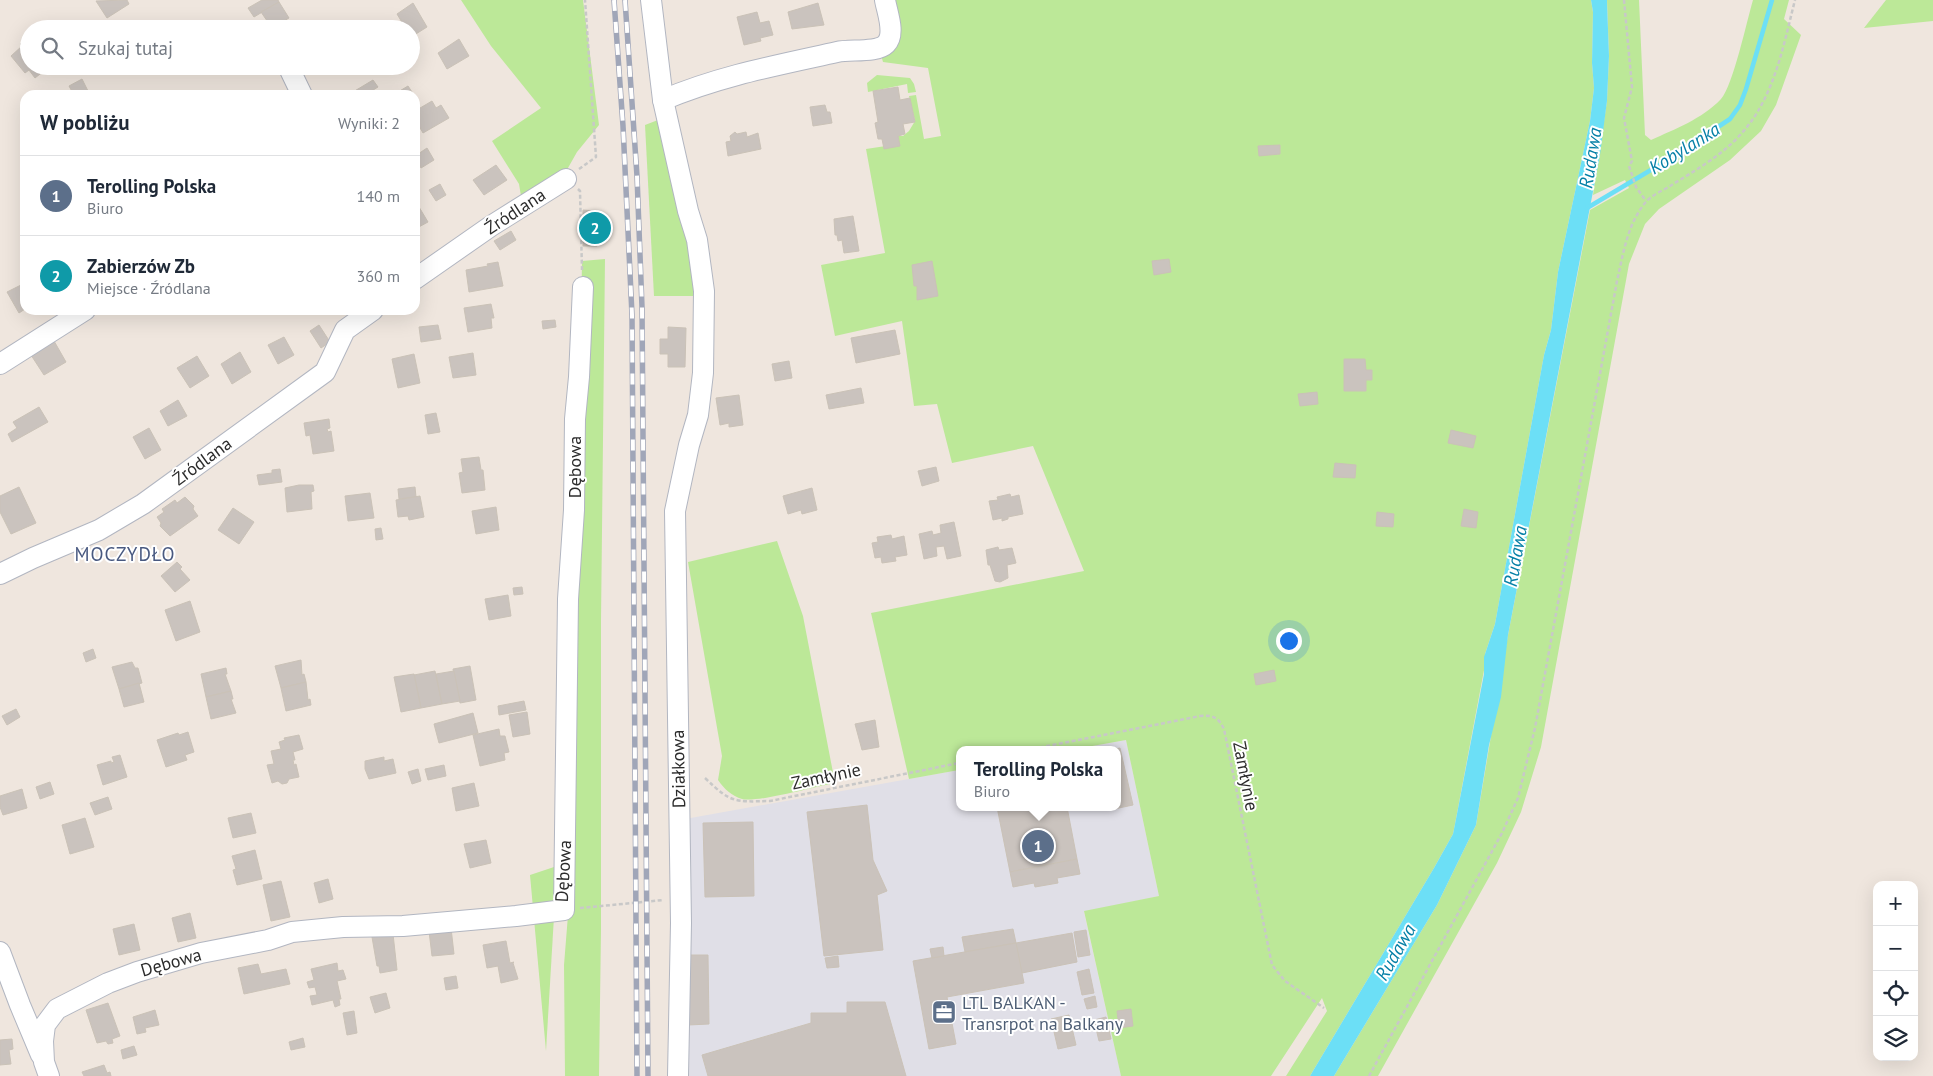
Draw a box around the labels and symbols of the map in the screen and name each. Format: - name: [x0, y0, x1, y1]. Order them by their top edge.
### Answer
- water label: Kobylanka: [1644, 116, 1725, 179]
- water label: Rudawa: [1573, 125, 1607, 190]
- street label: Źródlana: [480, 183, 550, 239]
- pin: 2: [579, 209, 611, 247]
- street label: Źródlana: [168, 432, 236, 490]
- street label: Dębowa: [563, 436, 586, 498]
- water label: Rudawa: [1498, 523, 1532, 588]
- district label: MOCZYDŁO: [75, 542, 175, 566]
- your location: [1276, 628, 1302, 654]
- street label: Działkowa: [666, 730, 690, 808]
- street label: Zamłynie: [1228, 739, 1264, 813]
- street label: Zamłynie: [789, 757, 863, 795]
- pin: 1: [1022, 827, 1054, 865]
- street label: Dębowa: [550, 839, 576, 903]
- water label: Rudawa: [1369, 919, 1421, 985]
- street label: Dębowa: [138, 942, 204, 982]
- place label: LTL BALKAN - Transrpot na Balkany: [962, 991, 1124, 1035]
- office icon: LTL BALKAN - Transrpot na Balkany: [931, 999, 957, 1025]

